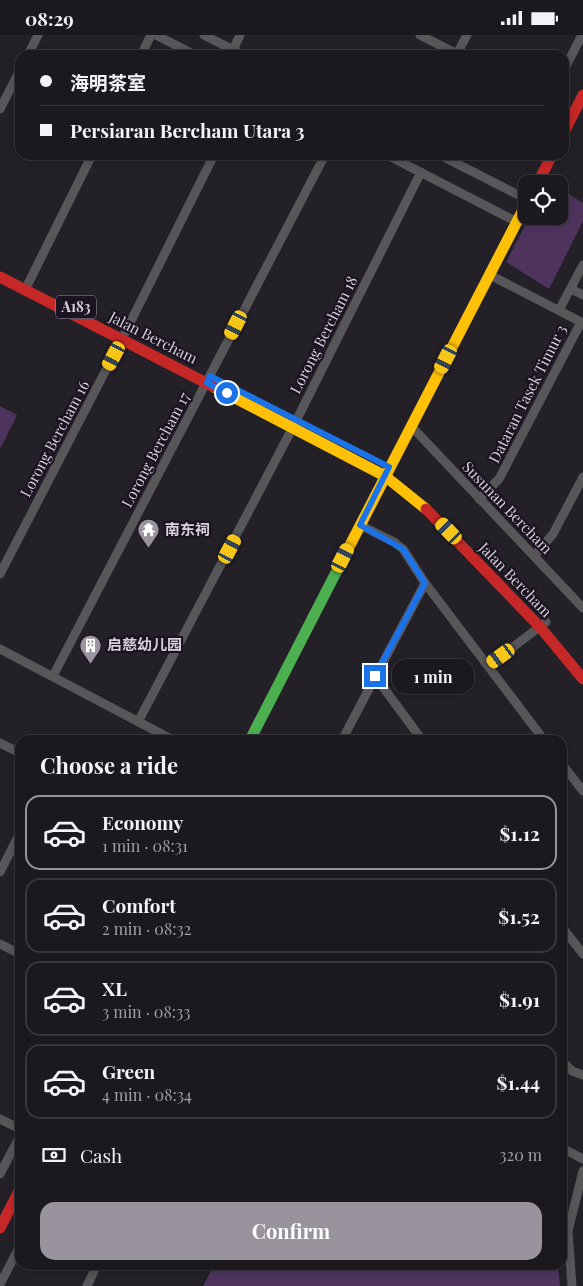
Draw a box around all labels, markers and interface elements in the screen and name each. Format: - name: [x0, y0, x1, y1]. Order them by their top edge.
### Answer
- text: 08:29: [25, 5, 74, 31]
- text: 海明茶室: [70, 69, 146, 95]
- text: Persiaran Bercham Utara 3: [70, 117, 305, 143]
- map controls: [518, 175, 568, 225]
- button: locate: [518, 175, 568, 225]
- street label: Lorong Bercham 18: [285, 272, 361, 397]
- road number: A183: [56, 295, 96, 319]
- street label: Jalan Bercham: [105, 306, 202, 368]
- car: [222, 308, 249, 342]
- street label: Dataran Tasek Timur 3: [484, 321, 571, 466]
- car: [100, 339, 127, 373]
- car: [432, 342, 459, 376]
- street label: Lorong Bercham 16: [15, 377, 93, 500]
- route start: [216, 382, 238, 404]
- street label: Lorong Bercham 17: [116, 388, 194, 511]
- street label: Susunan Bercham: [458, 457, 558, 558]
- car: [433, 515, 464, 547]
- temple icon: 南东祠: [137, 518, 161, 549]
- place label: 南东祠: [165, 519, 210, 539]
- car: [216, 532, 243, 566]
- street label: Jalan Bercham: [474, 537, 557, 622]
- car: [329, 541, 356, 575]
- building icon: 启慈幼儿园: [79, 633, 103, 664]
- place label: 启慈幼儿园: [107, 634, 182, 654]
- car: [484, 641, 517, 671]
- callout: 1 min: [392, 659, 475, 693]
- route end: [364, 665, 386, 687]
- text: 1 min: [413, 666, 453, 687]
- text: Choose a ride: [40, 750, 178, 780]
- text: Economy: [102, 809, 183, 835]
- icon: car: [42, 810, 87, 855]
- text: $1.12: [499, 820, 540, 846]
- text: 1 min · 08:31: [102, 835, 188, 856]
- text: Comfort: [102, 892, 176, 918]
- icon: car: [42, 893, 87, 938]
- text: $1.52: [498, 903, 540, 929]
- text: 2 min · 08:32: [102, 918, 191, 939]
- text: XL: [102, 975, 127, 1001]
- icon: car: [42, 976, 87, 1021]
- text: $1.91: [499, 986, 540, 1012]
- text: 3 min · 08:33: [102, 1001, 190, 1022]
- text: Green: [102, 1058, 155, 1084]
- icon: car: [42, 1059, 87, 1104]
- text: $1.44: [497, 1069, 540, 1095]
- text: 4 min · 08:34: [102, 1084, 192, 1105]
- icon: cash: [40, 1141, 68, 1169]
- text: Cash: [80, 1142, 122, 1168]
- text: 320 m: [499, 1144, 542, 1165]
- button: Confirm: [40, 1202, 542, 1260]

